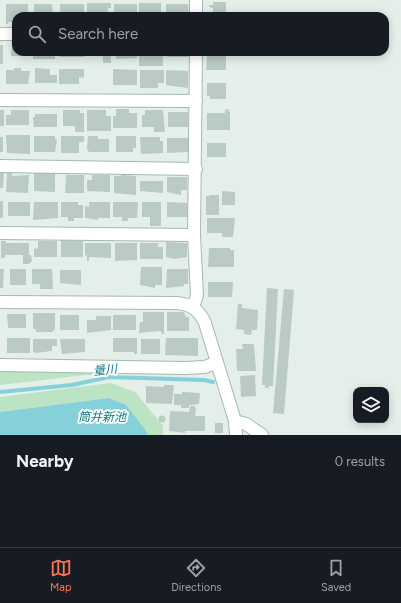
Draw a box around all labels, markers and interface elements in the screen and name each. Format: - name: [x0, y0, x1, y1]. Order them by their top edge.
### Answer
- search box: [12, 12, 389, 56]
- icon: search: [26, 23, 48, 45]
- text: Search here: [58, 25, 138, 43]
- water label: 量川: [92, 362, 120, 378]
- map controls: [353, 387, 389, 423]
- button: layers: [353, 387, 389, 423]
- water label: 筒井新池: [78, 410, 127, 424]
- text: Nearby: [16, 451, 74, 471]
- text: 0 results: [335, 454, 385, 469]
- tab: Map: [50, 557, 72, 594]
- tab: Directions: [171, 557, 221, 594]
- tab: Saved: [321, 557, 351, 594]

